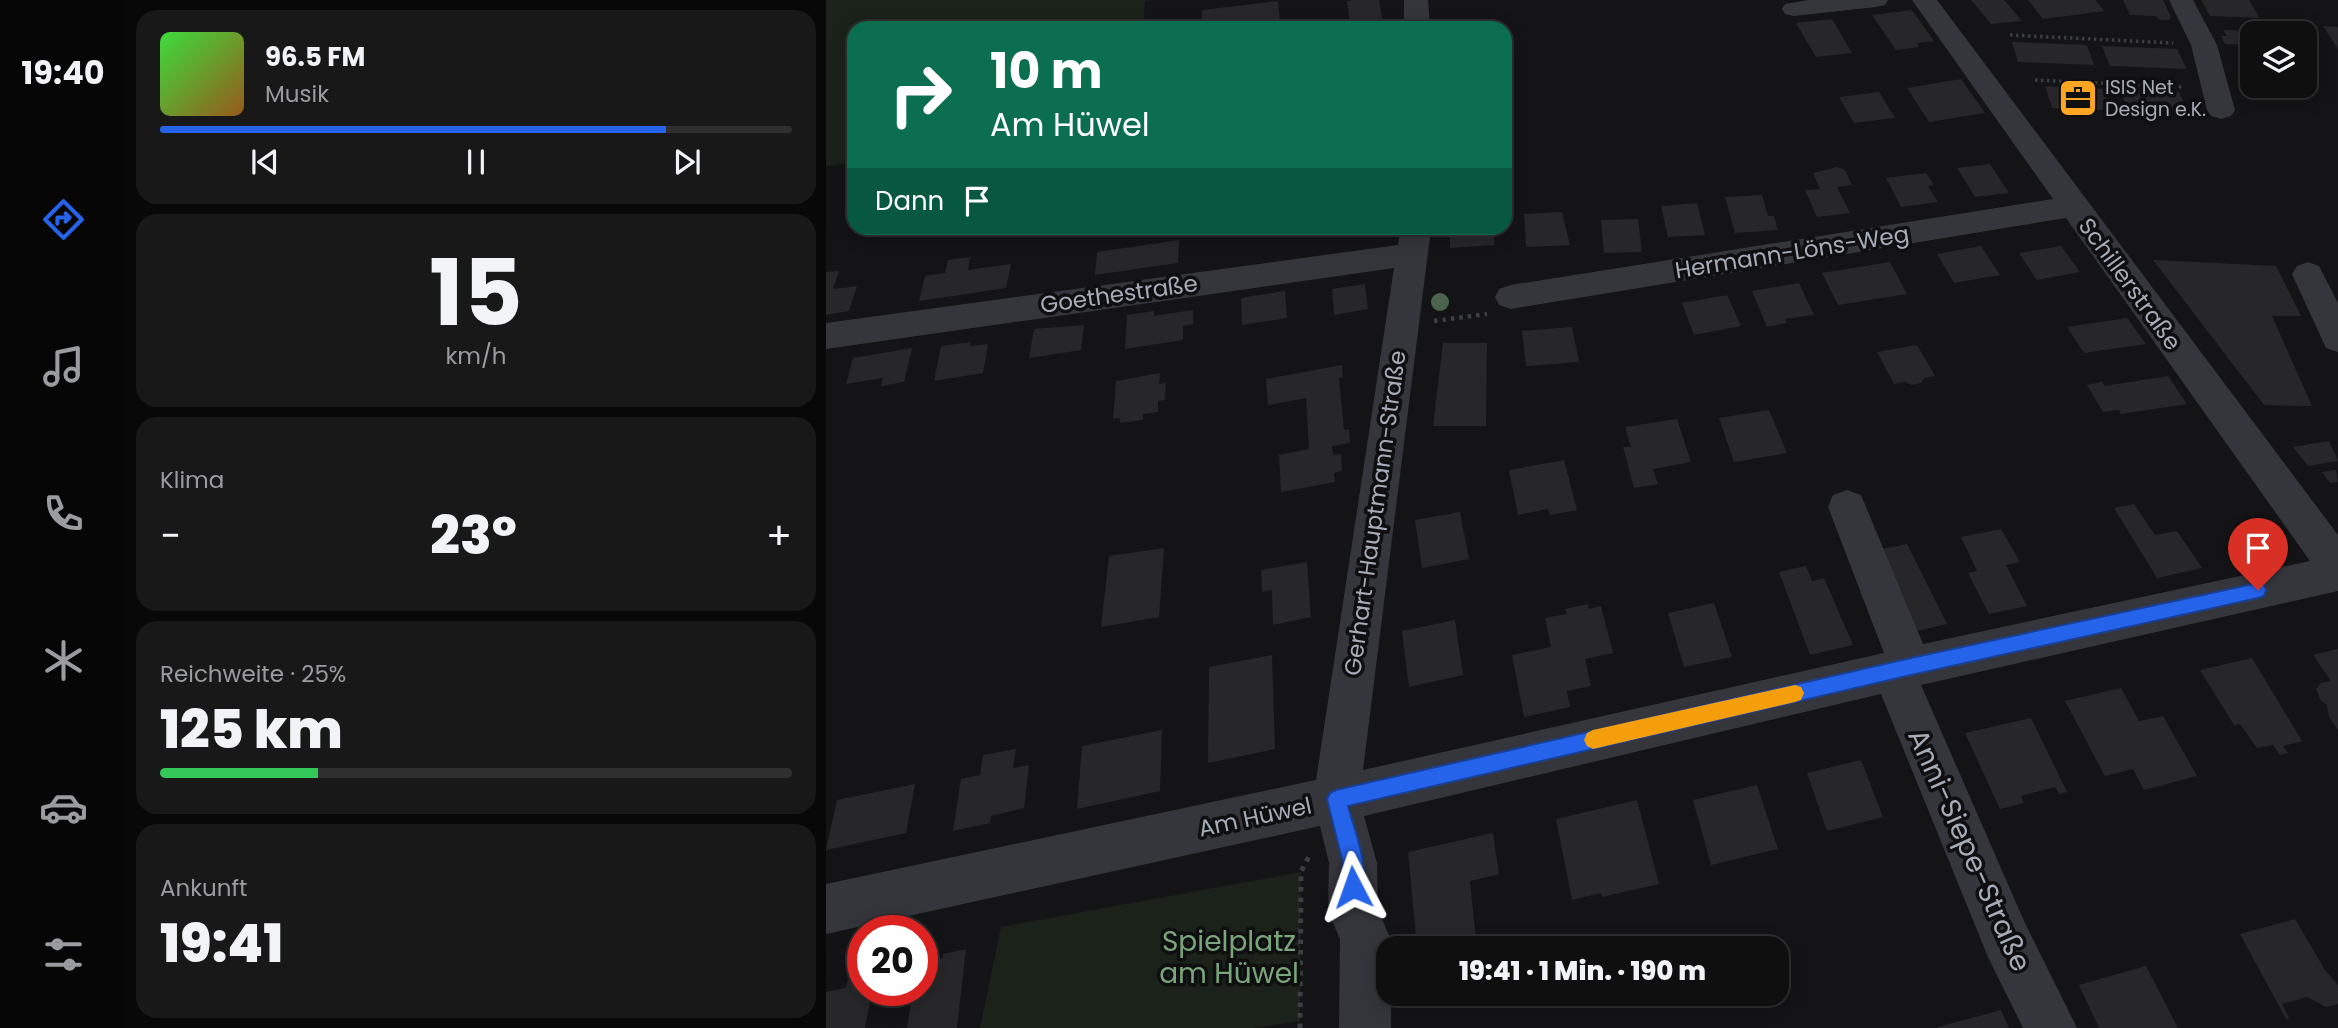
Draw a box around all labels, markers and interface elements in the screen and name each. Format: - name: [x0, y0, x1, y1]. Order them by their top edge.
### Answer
- map controls: [2240, 21, 2317, 98]
- button: layers: [2240, 21, 2317, 98]
- text: 10 m: [990, 37, 1103, 105]
- text: 96.5 FM: [265, 39, 365, 75]
- icon: right: [875, 49, 966, 140]
- text: 19:40: [21, 50, 105, 95]
- place label: ISIS Net Design e.K.: [2105, 74, 2206, 123]
- office icon: ISIS Net Design e.K.: [2057, 77, 2099, 119]
- text: Musik: [265, 78, 329, 110]
- text: Am Hüwel: [990, 102, 1150, 147]
- icon: previous: [246, 143, 284, 181]
- icon: pause: [457, 143, 495, 181]
- icon: next: [668, 143, 706, 181]
- icon: arrive: [958, 182, 996, 220]
- text: Dann: [875, 183, 944, 219]
- icon: directions: [39, 195, 88, 244]
- street label: Schillerstraße: [2071, 211, 2189, 357]
- street label: Hermann-Löns-Weg: [1673, 218, 1911, 286]
- text: 15: [429, 229, 523, 357]
- street label: Goethestraße: [1038, 267, 1200, 321]
- text: km/h: [445, 340, 507, 372]
- icon: music: [39, 342, 88, 391]
- street label: Gerhart-Hauptmann-Straße: [1336, 348, 1414, 678]
- text: Klima: [160, 464, 224, 496]
- icon: phone: [39, 489, 88, 538]
- text: 23°: [430, 499, 517, 572]
- text: −: [160, 509, 181, 562]
- text: +: [766, 509, 792, 562]
- pin: [2228, 518, 2288, 590]
- icon: arrive: [2239, 529, 2277, 567]
- icon: climate: [39, 636, 88, 685]
- text: Reichweite · 25%: [160, 658, 346, 690]
- text: 125 km: [160, 693, 343, 766]
- street label: Anni-Siepe-Straße: [1898, 723, 2041, 978]
- icon: car: [39, 783, 88, 832]
- street label: Am Hüwel: [1196, 789, 1314, 845]
- position arrow: [1316, 850, 1390, 924]
- text: Ankunft: [160, 872, 247, 904]
- text: 19:41: [160, 907, 283, 980]
- speed limit sign: 20: [847, 915, 938, 1006]
- park label: Spielplatz am Hüwel: [1159, 922, 1299, 993]
- icon: filters: [39, 930, 88, 979]
- text: 19:41 · 1 Min. · 190 m: [1459, 953, 1706, 989]

